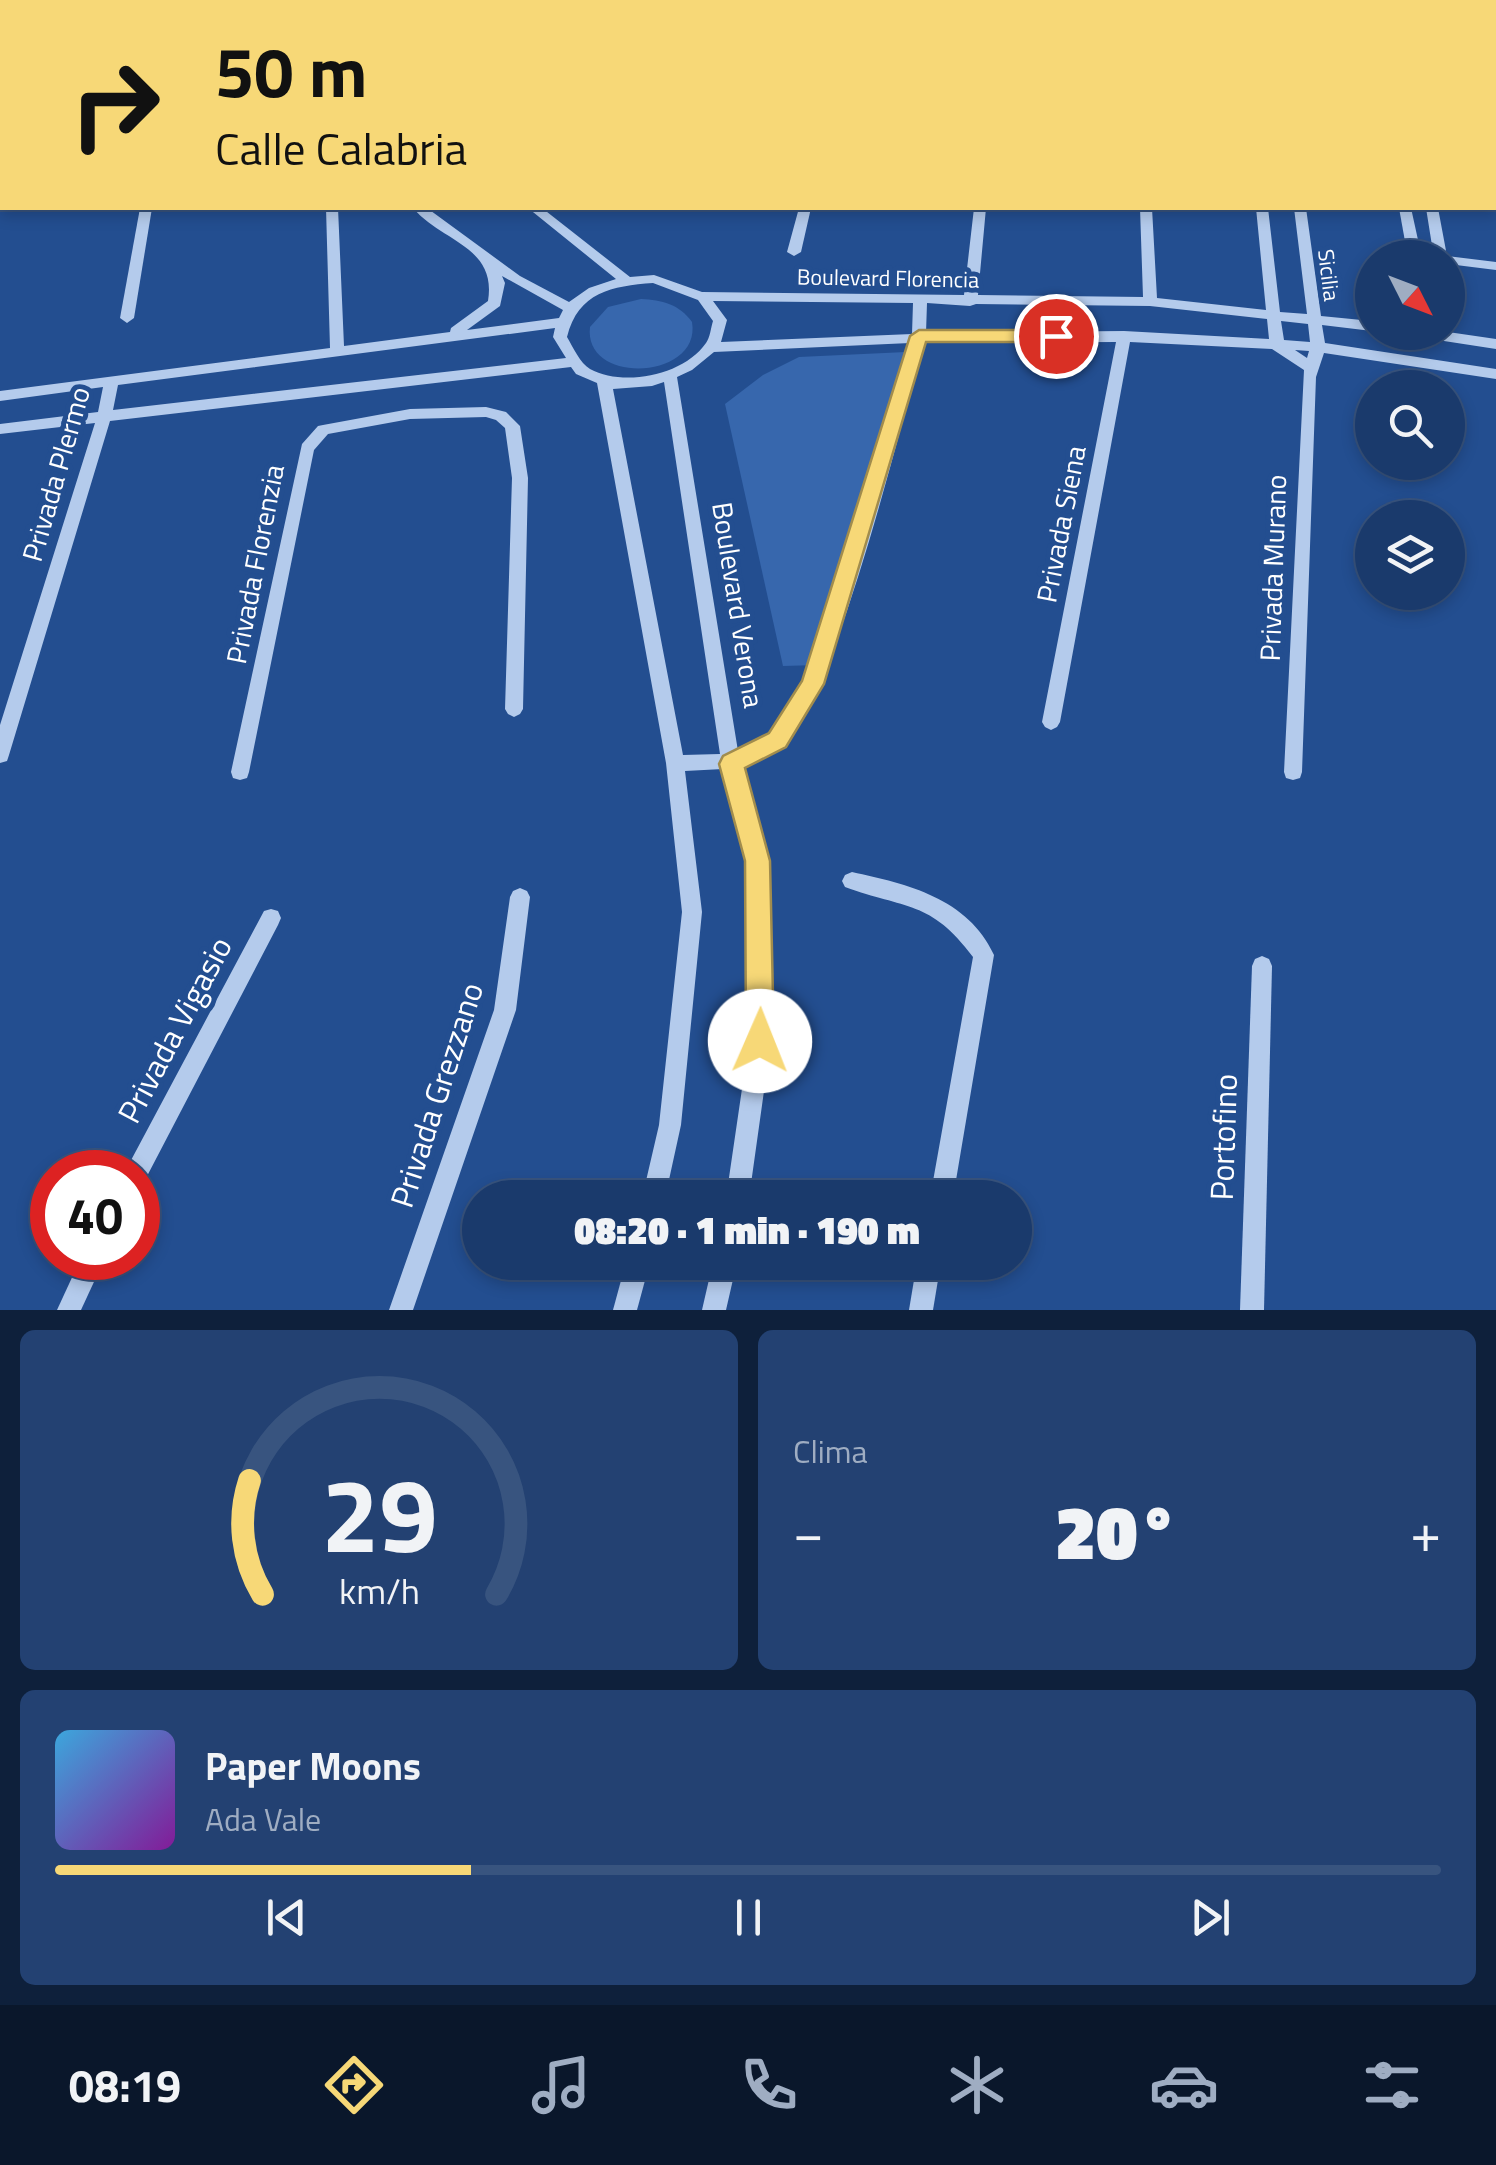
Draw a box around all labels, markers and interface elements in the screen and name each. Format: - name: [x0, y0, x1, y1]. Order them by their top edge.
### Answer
- text: 50 m: [215, 18, 368, 124]
- icon: right: [50, 40, 180, 170]
- text: Calle Calabria: [215, 114, 467, 182]
- north arrow: [1355, 240, 1465, 350]
- map controls: [1355, 240, 1465, 610]
- street label: Sicilia: [1309, 247, 1349, 303]
- street label: Boulevard Florencia: [797, 259, 979, 297]
- pin: [1014, 294, 1099, 379]
- icon: arrive: [1029, 309, 1084, 364]
- button: search: [1355, 370, 1465, 480]
- street label: Privada Plermo: [10, 382, 101, 566]
- street label: Privada Siena: [1024, 442, 1097, 606]
- street label: Privada Florenzia: [214, 461, 295, 667]
- street label: Privada Murano: [1248, 474, 1297, 662]
- street label: Boulevard Verona: [701, 499, 776, 711]
- button: layers: [1355, 500, 1465, 610]
- street label: Privada Vigasio: [105, 928, 243, 1131]
- street label: Privada Grezzano: [377, 976, 495, 1213]
- position arrow: [708, 989, 812, 1093]
- street label: Portofino: [1197, 1073, 1249, 1201]
- speed limit sign: 40: [30, 1150, 160, 1280]
- text: 08:20 · 1 min · 190 m: [574, 1201, 920, 1259]
- text: Clima: [793, 1427, 868, 1475]
- text: 29: [321, 1434, 437, 1592]
- text: 20°: [1055, 1474, 1179, 1588]
- text: −: [793, 1490, 824, 1573]
- text: +: [1410, 1490, 1441, 1573]
- text: km/h: [339, 1563, 419, 1618]
- text: Paper Moons: [205, 1737, 421, 1795]
- text: Ada Vale: [205, 1795, 321, 1843]
- icon: previous: [259, 1890, 314, 1945]
- icon: pause: [721, 1890, 776, 1945]
- icon: next: [1183, 1890, 1238, 1945]
- icon: directions: [319, 2050, 389, 2120]
- icon: music: [526, 2050, 596, 2120]
- icon: phone: [734, 2050, 804, 2120]
- icon: climate: [942, 2050, 1012, 2120]
- icon: car: [1149, 2050, 1219, 2120]
- icon: filters: [1357, 2050, 1427, 2120]
- text: 08:19: [69, 2051, 181, 2119]

